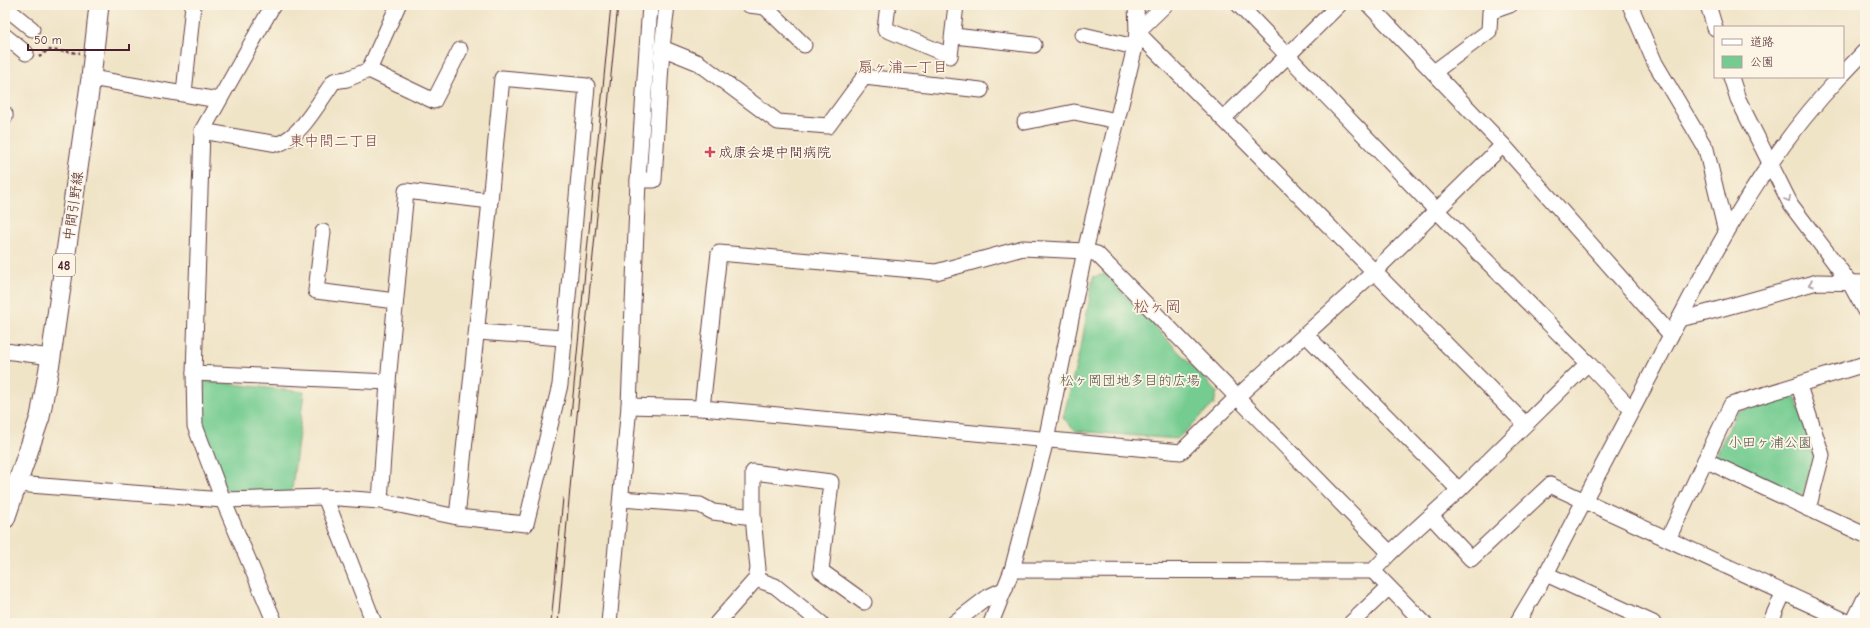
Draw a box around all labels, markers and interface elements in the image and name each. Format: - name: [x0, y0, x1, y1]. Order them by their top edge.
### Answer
- scale bar: [28, 26, 129, 52]
- legend: [1714, 26, 1844, 78]
- text: 50 m: [34, 33, 62, 47]
- text: 道路: [1750, 35, 1774, 49]
- text: 公園: [1750, 55, 1774, 69]
- district label: 扇ヶ浦一丁目: [858, 58, 948, 76]
- district label: 東中間二丁目: [289, 132, 379, 150]
- place label: 成康会堤中間病院: [719, 144, 831, 161]
- marker: 成康会堤中間病院: [704, 146, 716, 158]
- street label: 中間引野線: [60, 170, 87, 242]
- one-way arrow: [1783, 195, 1791, 203]
- road number: 48: [53, 254, 75, 276]
- one-way arrow: [1808, 279, 1815, 288]
- district label: 松ヶ岡: [1133, 298, 1181, 316]
- park label: 松ヶ岡団地多目的広場: [1060, 372, 1200, 389]
- park label: 小田ヶ浦公園: [1728, 434, 1812, 451]

